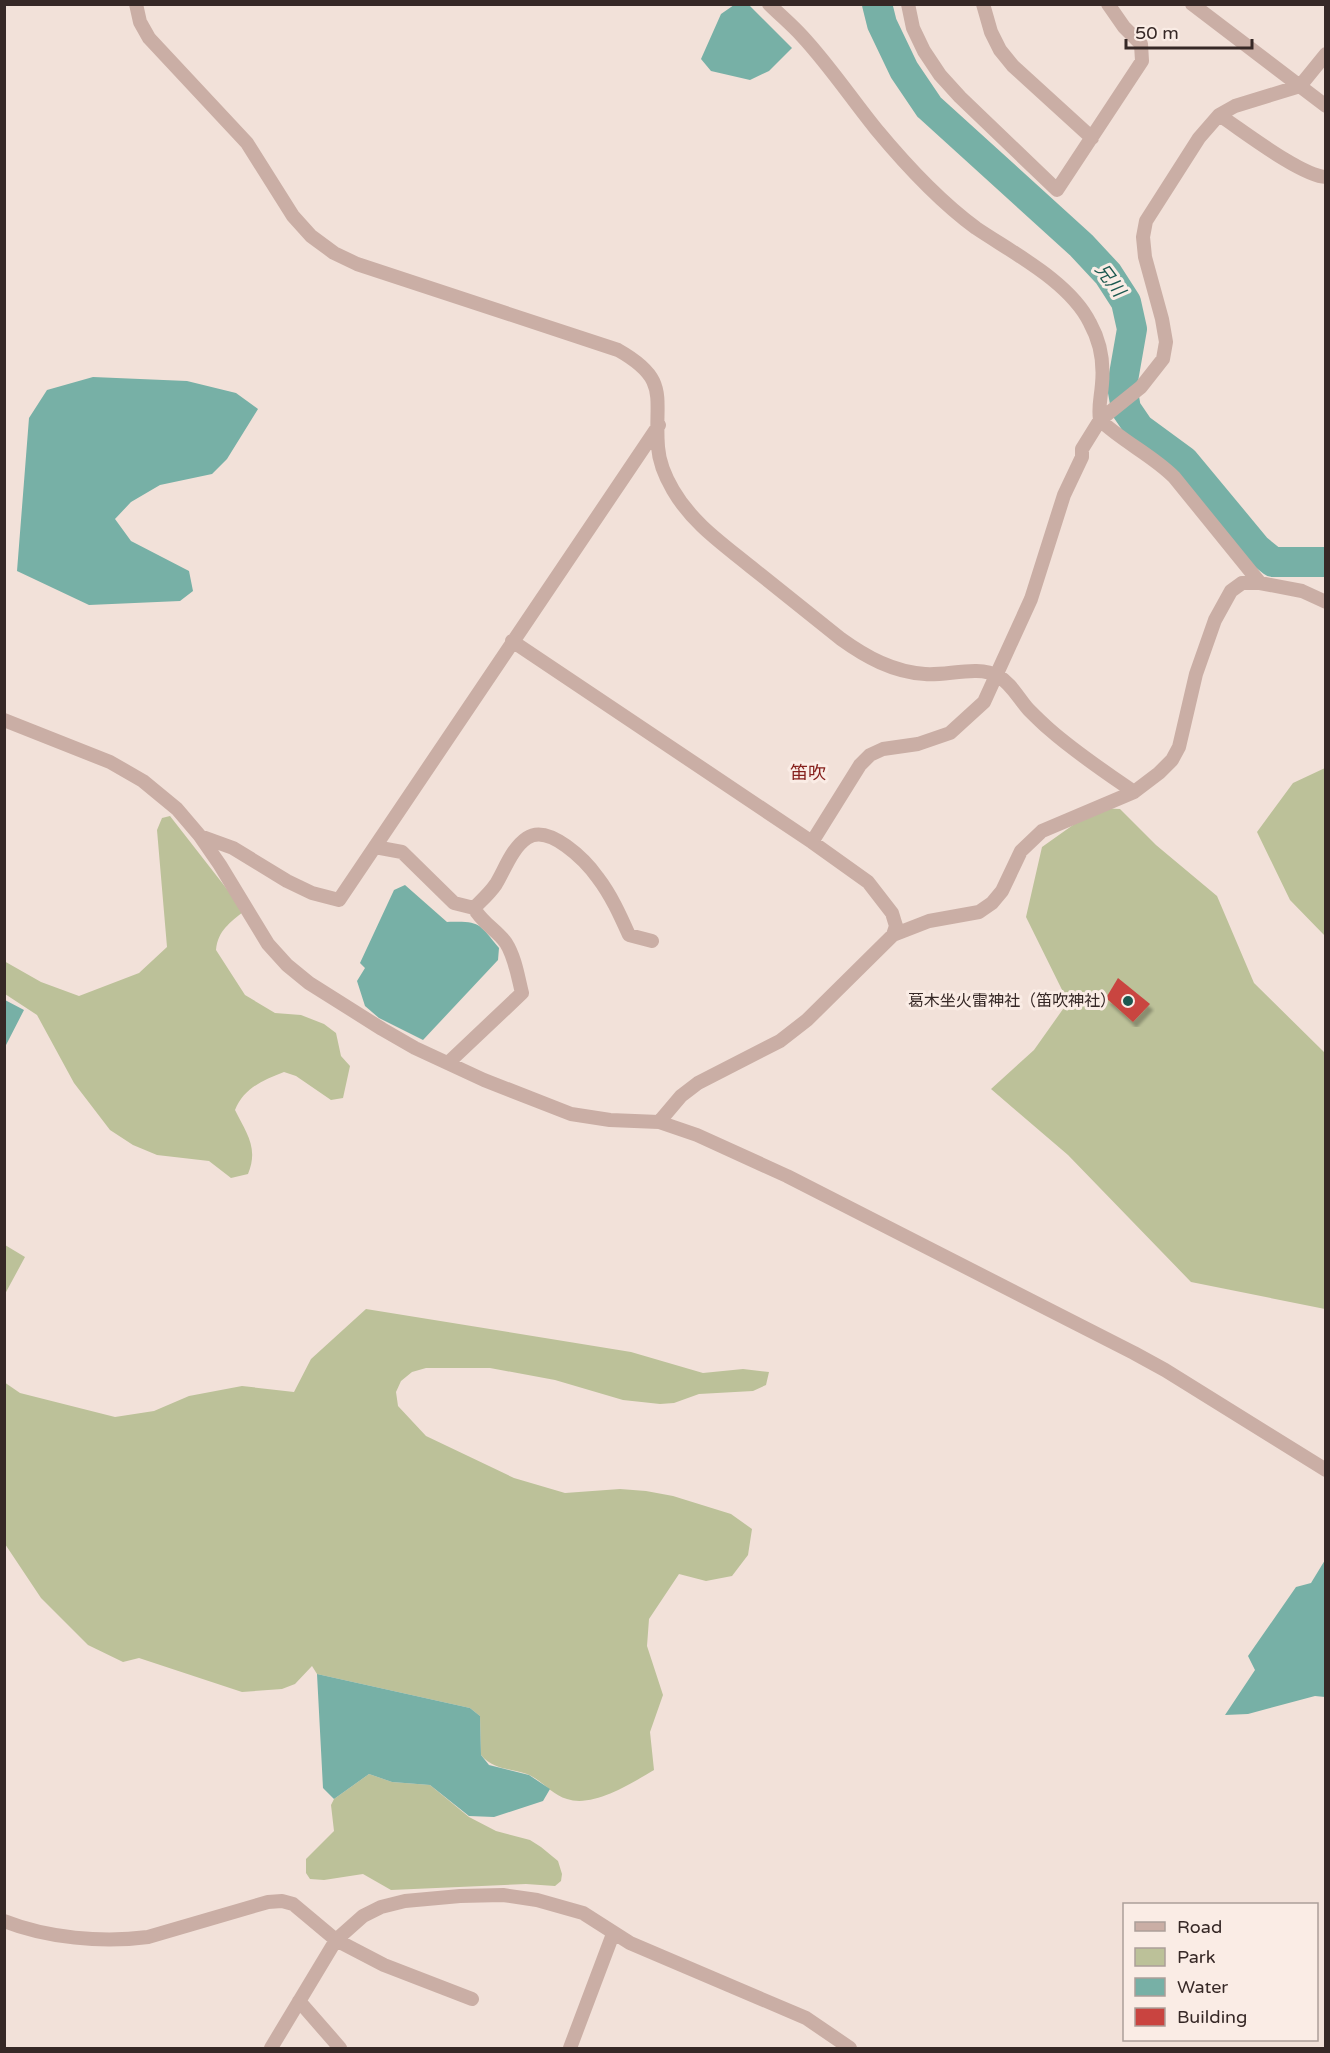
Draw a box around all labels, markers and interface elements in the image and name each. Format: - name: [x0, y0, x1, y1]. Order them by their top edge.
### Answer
- scale bar: [1126, 12, 1252, 50]
- text: 50 m: [1135, 22, 1179, 44]
- water label: 兄川: [1090, 259, 1131, 303]
- district label: 笛吹: [790, 762, 826, 784]
- place label: 葛木坐火雷神社（笛吹神社）: [908, 991, 1116, 1011]
- marker: 葛木坐火雷神社（笛吹神社）: [1121, 994, 1135, 1008]
- legend: [1123, 1903, 1318, 2041]
- text: Road: [1177, 1916, 1222, 1938]
- text: Park: [1177, 1946, 1216, 1968]
- text: Water: [1177, 1976, 1228, 1998]
- text: Building: [1177, 2006, 1247, 2028]

